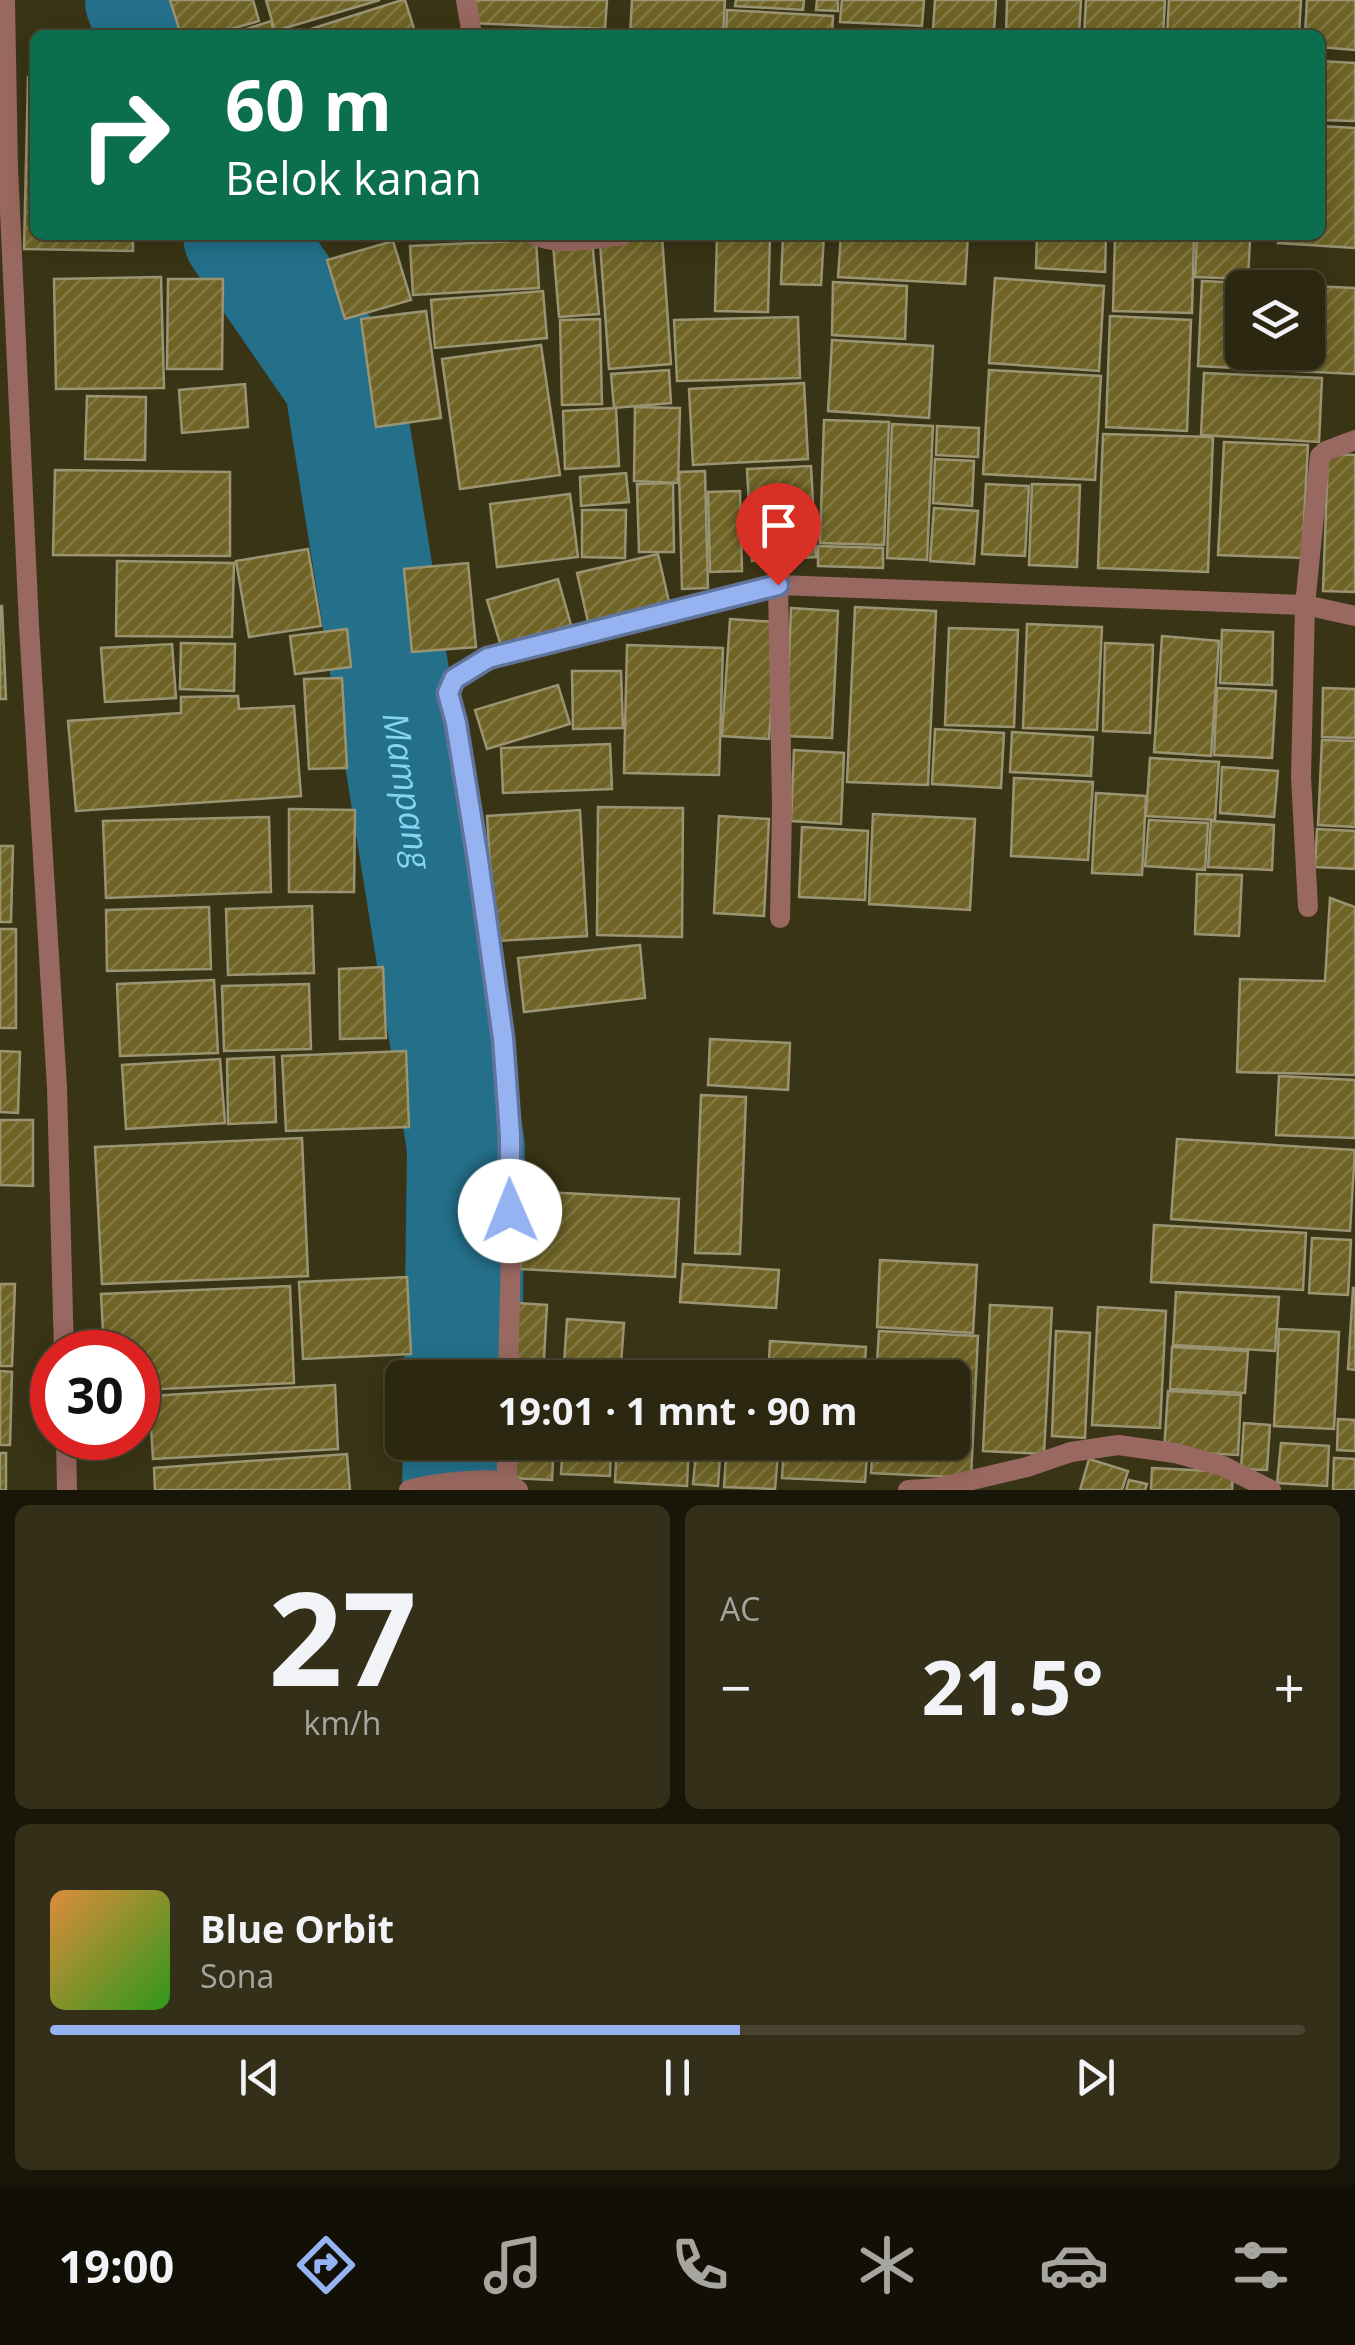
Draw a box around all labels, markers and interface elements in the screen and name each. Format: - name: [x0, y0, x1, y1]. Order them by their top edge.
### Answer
- text: 60 m: [225, 56, 392, 152]
- icon: right: [60, 70, 190, 200]
- text: Belok kanan: [225, 147, 482, 208]
- map controls: [1225, 270, 1325, 370]
- button: layers: [1225, 270, 1325, 370]
- pin: [736, 483, 821, 586]
- icon: arrive: [751, 498, 806, 553]
- water label: Mampang: [373, 709, 445, 874]
- position arrow: [458, 1159, 562, 1263]
- speed limit sign: 30: [30, 1330, 160, 1460]
- text: 19:01 · 1 mnt · 90 m: [498, 1384, 857, 1436]
- text: 27: [268, 1547, 417, 1724]
- text: AC: [720, 1587, 760, 1630]
- text: 21.5°: [921, 1635, 1104, 1737]
- text: −: [720, 1649, 751, 1724]
- text: +: [1274, 1649, 1305, 1724]
- text: km/h: [304, 1701, 381, 1744]
- text: Blue Orbit: [200, 1902, 394, 1954]
- text: Sona: [200, 1954, 274, 1997]
- icon: previous: [232, 2050, 287, 2105]
- icon: pause: [650, 2050, 705, 2105]
- icon: next: [1068, 2050, 1123, 2105]
- icon: directions: [291, 2230, 361, 2300]
- icon: music: [478, 2230, 548, 2300]
- icon: phone: [665, 2230, 735, 2300]
- icon: climate: [852, 2230, 922, 2300]
- icon: car: [1039, 2230, 1109, 2300]
- icon: filters: [1226, 2230, 1296, 2300]
- text: 19:00: [59, 2235, 174, 2296]

